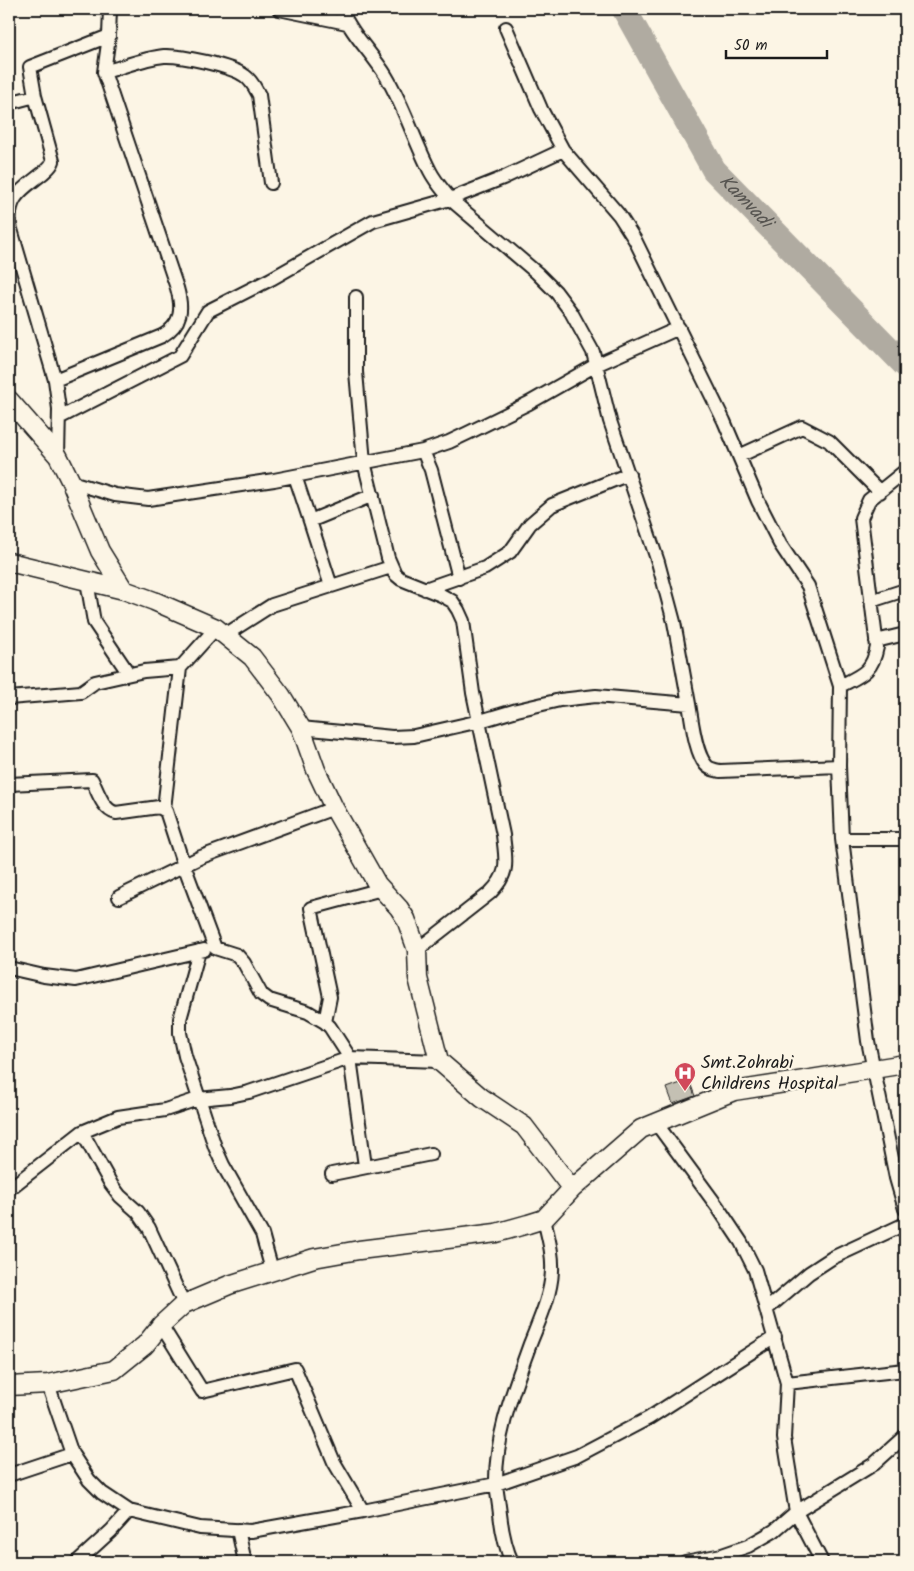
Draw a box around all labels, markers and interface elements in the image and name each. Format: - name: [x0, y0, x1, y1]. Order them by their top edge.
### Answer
- scale bar: [726, 28, 828, 60]
- text: 50 m: [734, 34, 768, 58]
- water label: Kamvadi: [711, 168, 782, 239]
- place label: Smt.Zohrabi Childrens Hospital: [701, 1049, 839, 1099]
- hospital icon: Smt.Zohrabi Childrens Hospital: [673, 1061, 697, 1092]

